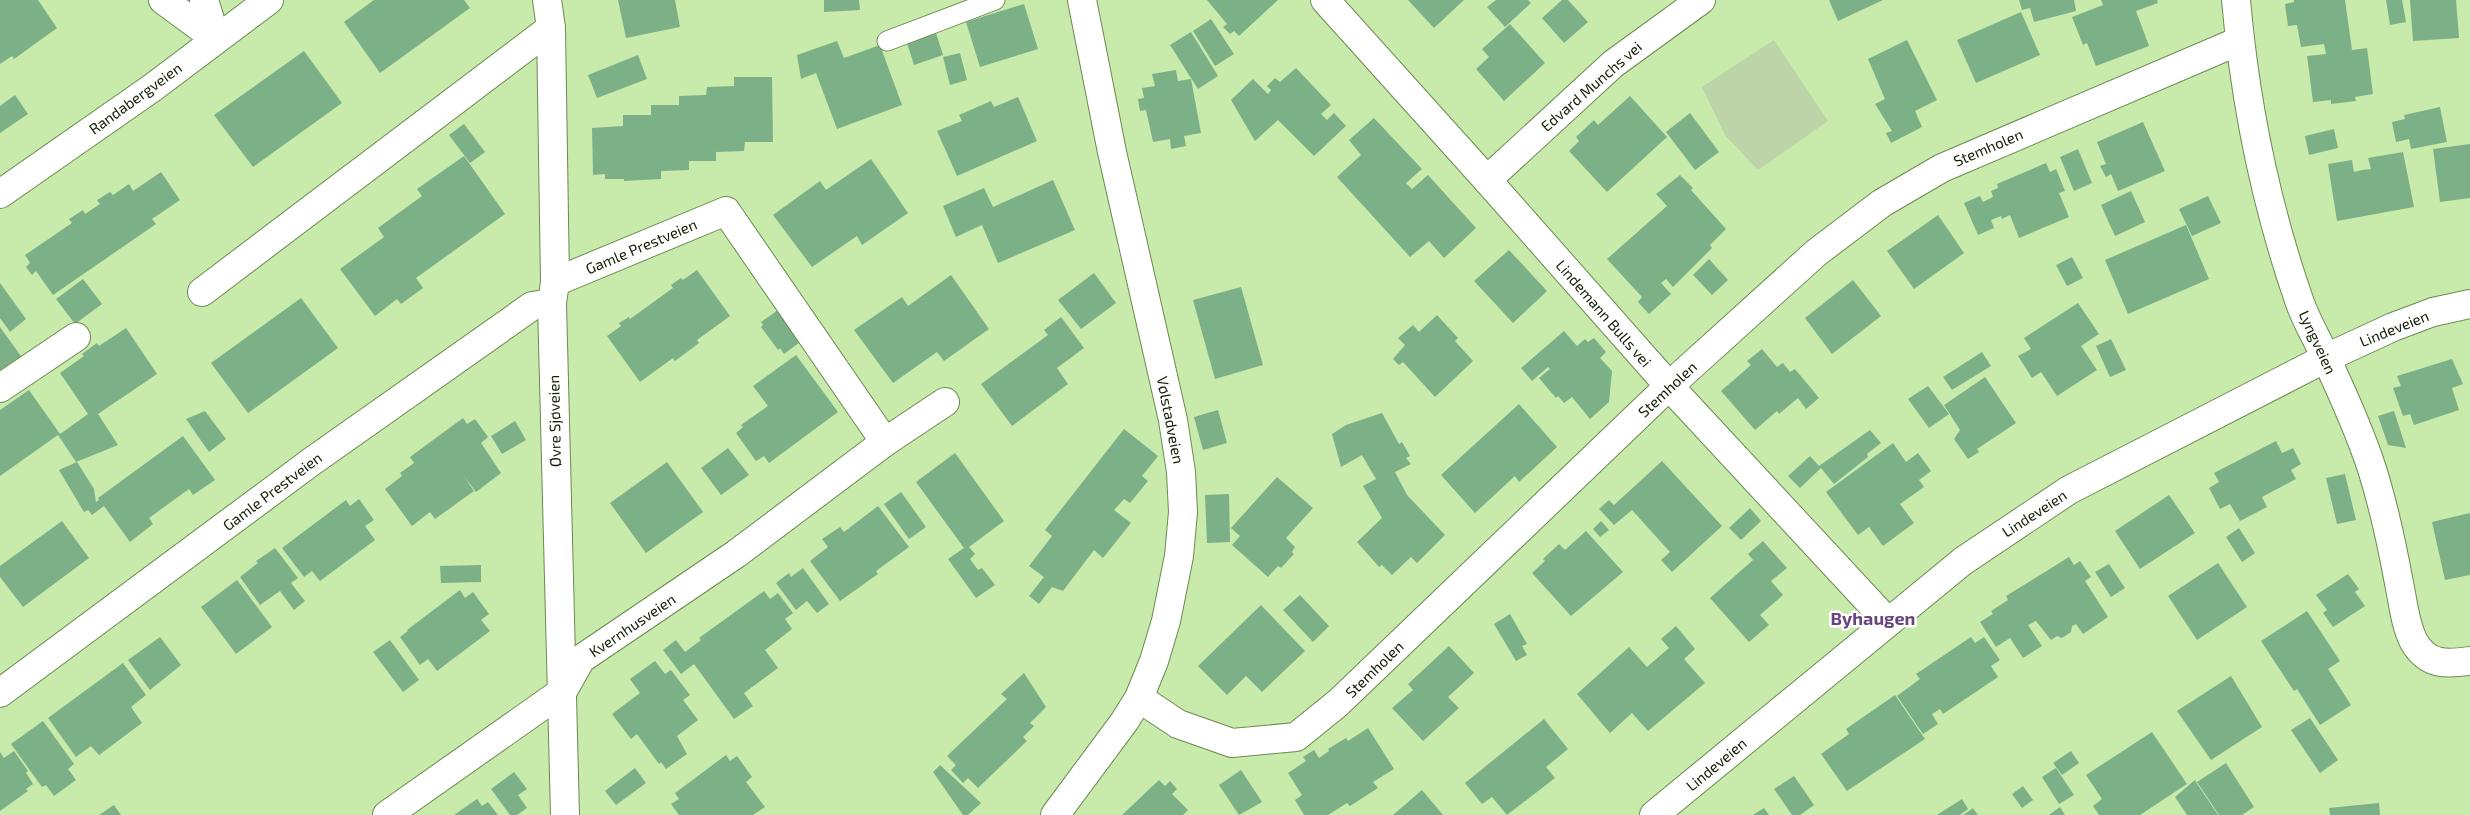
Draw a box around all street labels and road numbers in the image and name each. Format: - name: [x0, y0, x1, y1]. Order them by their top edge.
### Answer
- street label: Edvard Munchs vei: [1537, 37, 1645, 135]
- street label: Randabergveien: [85, 58, 185, 138]
- street label: Stemholen: [1951, 124, 2025, 170]
- street label: Gamle Prestveien: [583, 214, 699, 278]
- street label: Lindemann Bulls vei: [1553, 256, 1655, 370]
- street label: Lindeveien: [2357, 306, 2431, 350]
- street label: Lyngveien: [2295, 307, 2341, 377]
- street label: Stemholen: [1634, 357, 1700, 421]
- street label: Øvre Sjøveien: [544, 375, 565, 467]
- street label: Vølstadveien: [1154, 375, 1188, 465]
- street label: Gamle Prestveien: [219, 448, 325, 534]
- street label: Lindeveien: [1998, 486, 2070, 540]
- street label: Kvernhusveien: [585, 589, 679, 661]
- street label: Stemholen: [1341, 637, 1407, 701]
- street label: Lindeveien: [1682, 734, 1750, 794]

